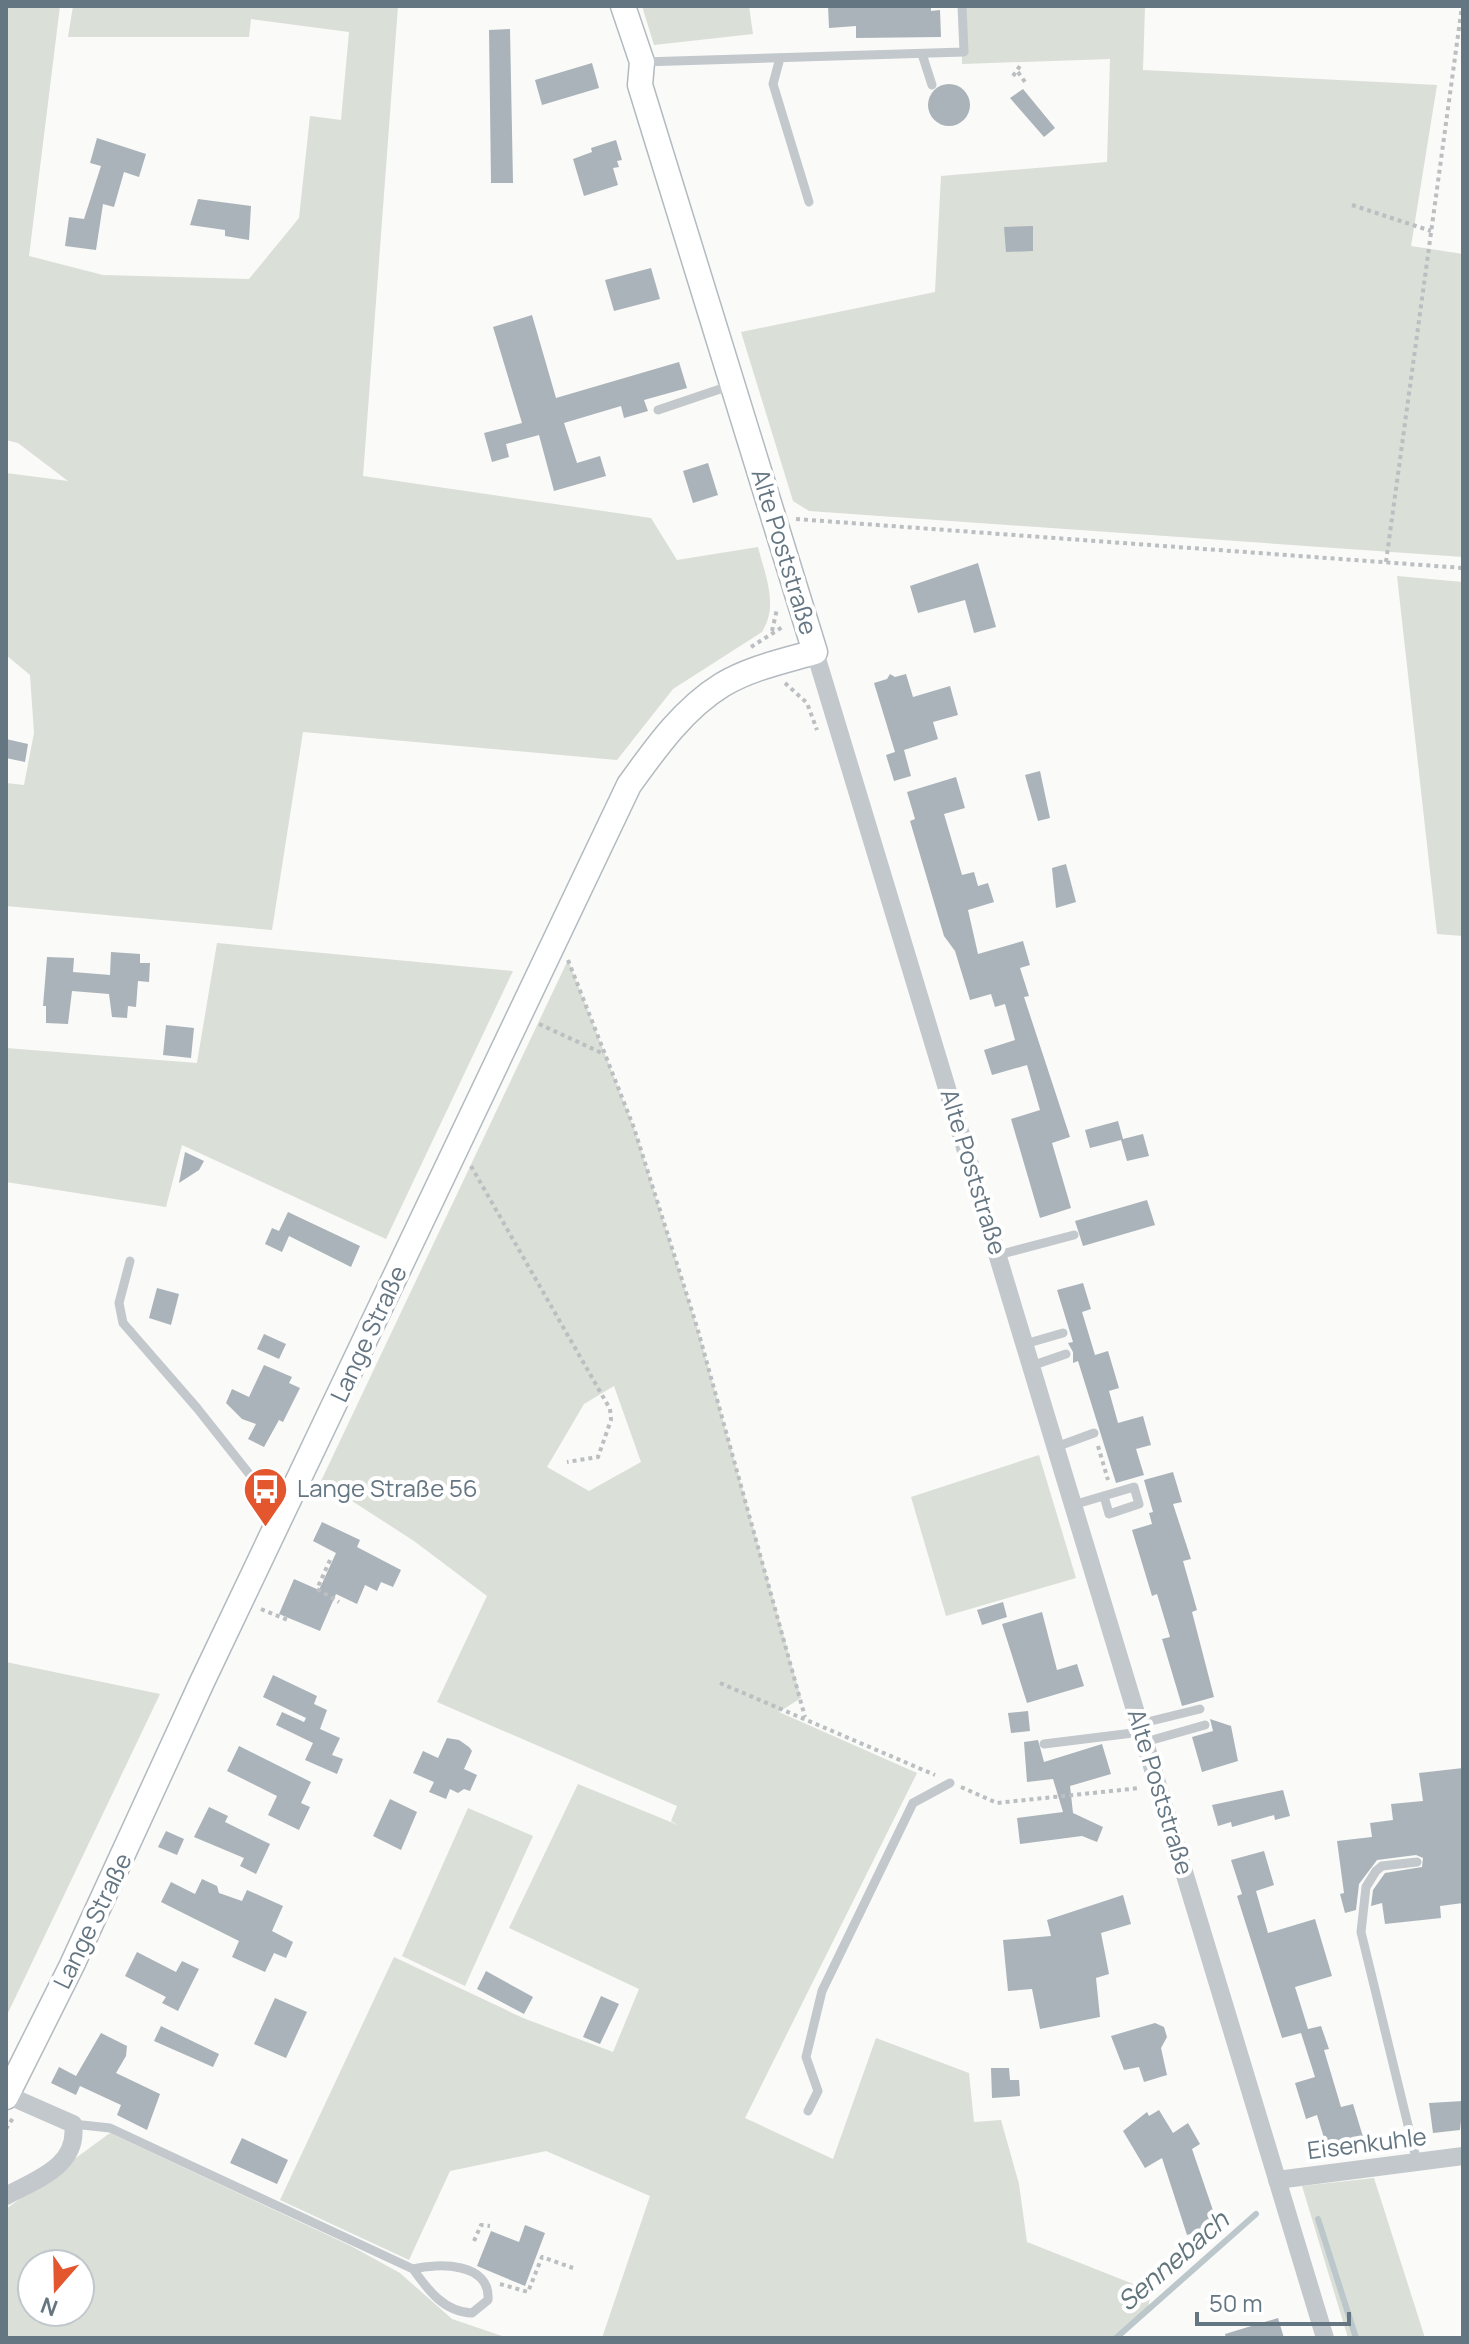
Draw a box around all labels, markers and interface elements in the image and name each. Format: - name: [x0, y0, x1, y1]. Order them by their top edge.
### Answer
- street label: Alte Poststraße: [745, 465, 826, 638]
- street label: Alte Poststraße: [934, 1085, 1015, 1258]
- street label: Lange Straße: [322, 1260, 414, 1407]
- bus stop icon: Lange Straße 56: [242, 1465, 290, 1528]
- place label: Lange Straße 56: [297, 1471, 478, 1504]
- street label: Alte Poststraße: [1121, 1705, 1202, 1878]
- street label: Lange Straße: [45, 1847, 139, 1994]
- street label: Eisenkuhle: [1305, 2119, 1428, 2166]
- water label: Sennebach: [1109, 2201, 1237, 2319]
- north arrow: [16, 2248, 96, 2328]
- scale bar: [1197, 2276, 1349, 2326]
- text: 50 m: [1209, 2286, 1263, 2319]
- text: N: [37, 2290, 62, 2324]

